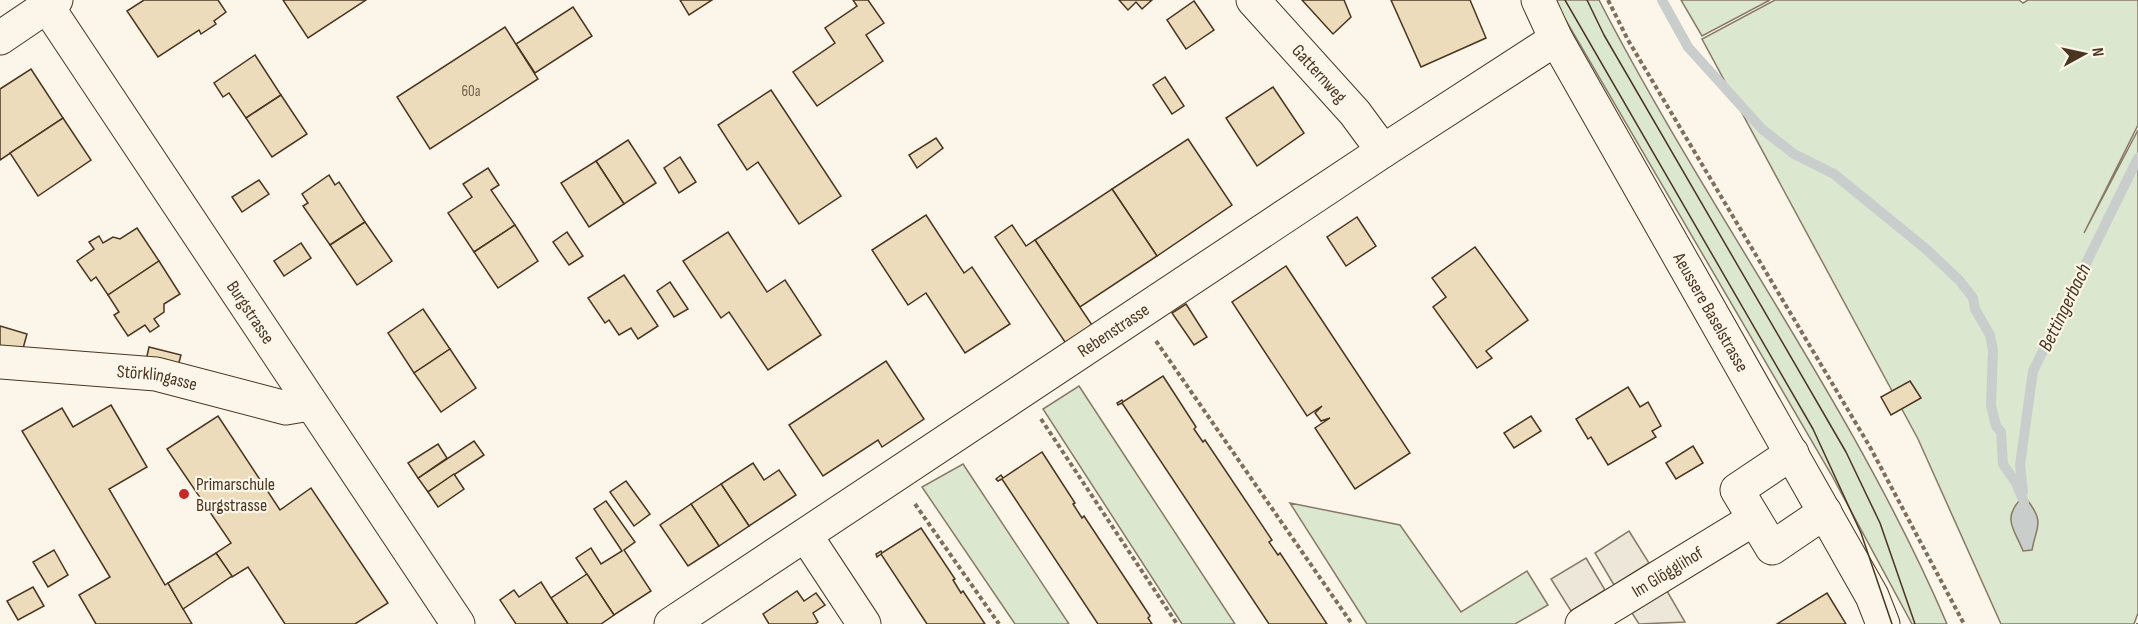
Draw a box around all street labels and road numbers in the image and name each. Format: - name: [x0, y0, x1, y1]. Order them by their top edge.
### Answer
- street label: Gatternweg: [1287, 40, 1351, 107]
- street label: Aeussere Baselstrasse: [1668, 248, 1753, 376]
- street label: Burgstrasse: [222, 277, 279, 348]
- street label: Rebenstrasse: [1074, 299, 1153, 362]
- street label: Störklingasse: [116, 361, 199, 395]
- street label: Im Glögglihof: [1628, 542, 1708, 602]

